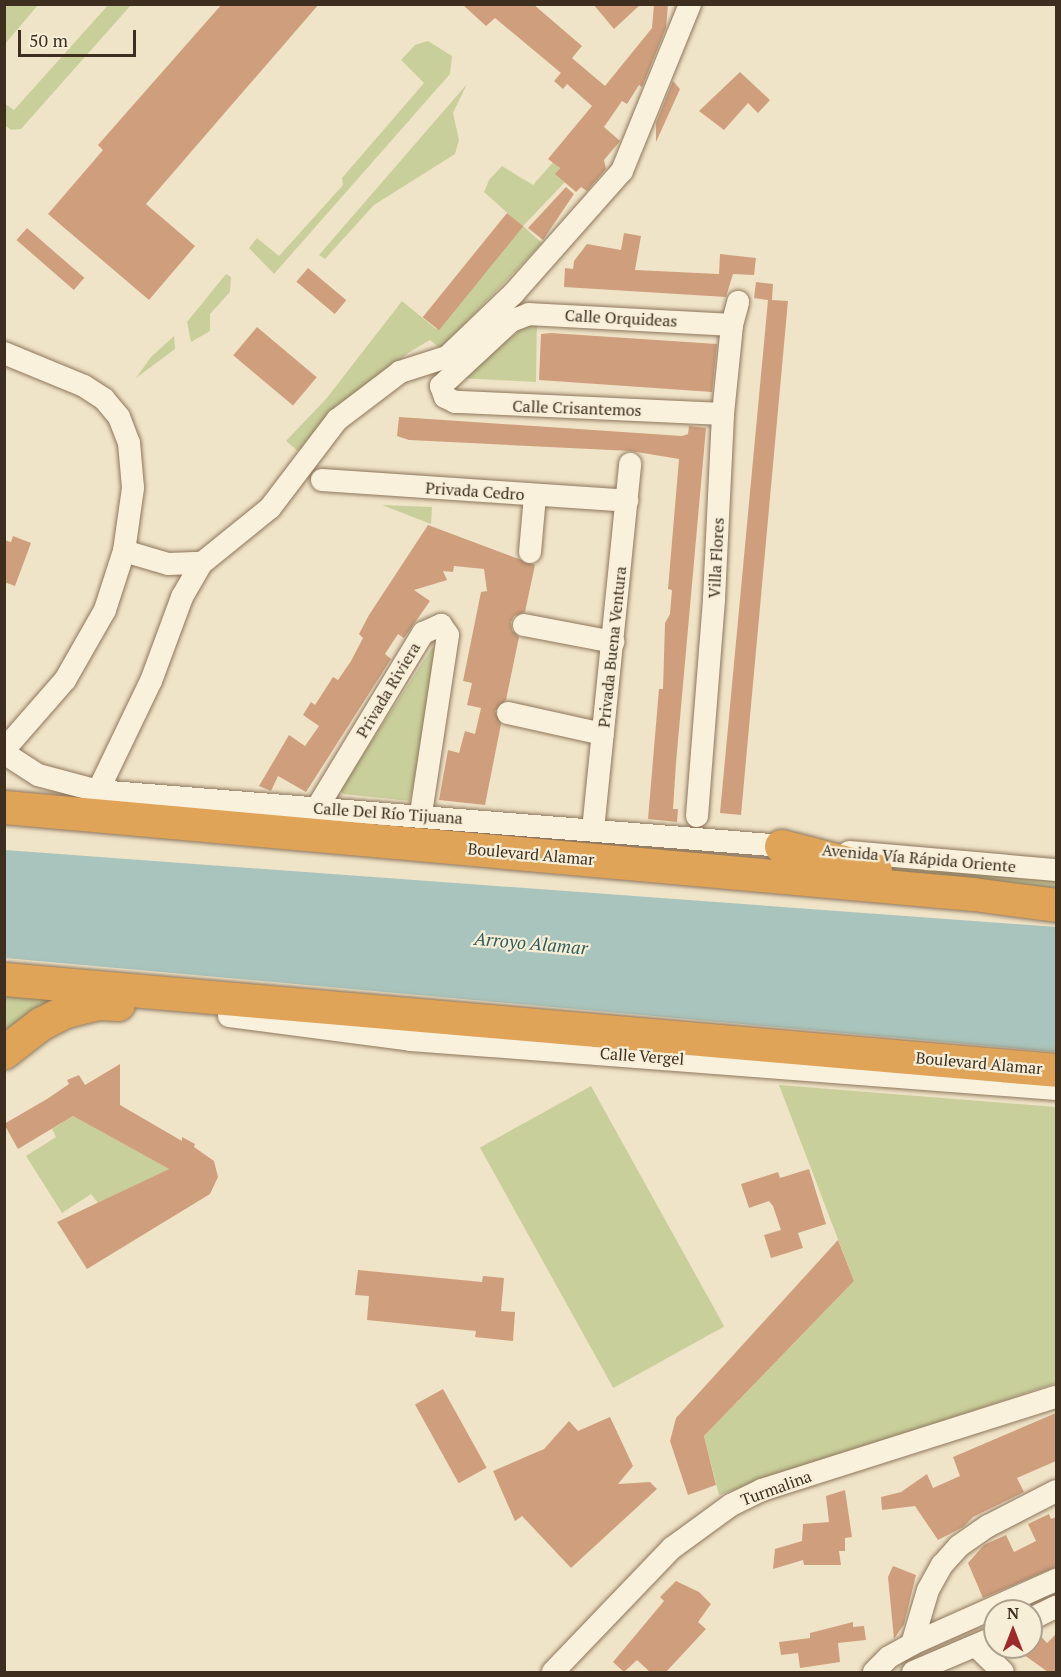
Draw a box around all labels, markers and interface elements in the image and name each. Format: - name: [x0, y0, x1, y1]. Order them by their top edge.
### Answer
- scale bar: [21, 18, 140, 56]
- text: 50 m: [29, 28, 68, 52]
- street label: Calle Orquideas: [564, 305, 678, 331]
- street label: Calle Crisantemos: [512, 396, 642, 420]
- street label: Privada Cedro: [425, 478, 525, 504]
- street label: Villa Flores: [704, 517, 728, 599]
- street label: Privada Buena Ventura: [594, 565, 630, 729]
- street label: Privada Riviera: [352, 639, 424, 741]
- street label: Calle Del Río Tijuana: [313, 798, 463, 828]
- street label: Boulevard Alamar: [467, 839, 595, 869]
- street label: Avenida Vía Rápida Oriente: [821, 840, 1017, 876]
- water label: Arroyo Alamar: [473, 927, 589, 959]
- street label: Calle Vergel: [599, 1043, 685, 1069]
- street label: Boulevard Alamar: [915, 1048, 1043, 1078]
- street label: Turmalina: [738, 1466, 814, 1510]
- north arrow: [983, 1599, 1043, 1659]
- text: N: [1007, 1602, 1019, 1624]

